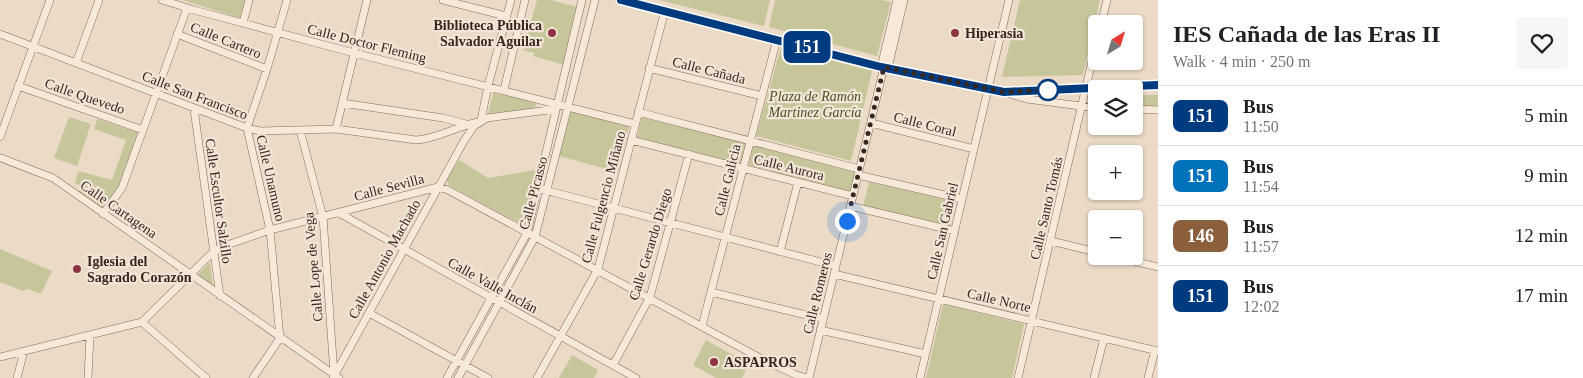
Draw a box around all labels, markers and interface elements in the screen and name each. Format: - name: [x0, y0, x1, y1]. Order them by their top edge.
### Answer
- north arrow: [1088, 15, 1142, 70]
- map controls: [1088, 15, 1143, 265]
- button: heart: [1516, 17, 1568, 69]
- place label: Biblioteca Pública Salvador Aguilar: [434, 18, 542, 49]
- street label: Calle Cartero: [188, 19, 263, 61]
- street label: Calle Doctor Fleming: [306, 21, 428, 66]
- text: IES Cañada de las Eras II: [1173, 21, 1440, 47]
- place label: Hiperasia: [965, 26, 1023, 41]
- marker: Biblioteca Pública Salvador Aguilar: [546, 27, 558, 39]
- marker: Hiperasia: [949, 27, 961, 39]
- line badge: 151: [778, 31, 836, 63]
- text: 151: [794, 37, 821, 57]
- text: Walk · 4 min · 250 m: [1173, 53, 1310, 70]
- street label: Calle Cañada: [671, 54, 748, 87]
- street label: Calle San Francisco: [140, 68, 250, 123]
- street label: Calle Quevedo: [43, 76, 127, 117]
- unlabelled marker: [1037, 79, 1059, 101]
- button: layers: [1088, 80, 1143, 135]
- park label: Plaza de Ramón Martinez García: [767, 89, 862, 120]
- text: Bus: [1243, 96, 1274, 117]
- text: 5 min: [1524, 105, 1568, 126]
- text: 151: [1187, 106, 1214, 126]
- street label: Calle Coral: [892, 109, 958, 140]
- text: 11:50: [1243, 118, 1279, 135]
- street label: Calle Fulgencio Miñano: [579, 129, 628, 265]
- street label: Calle Unamuno: [253, 133, 288, 223]
- street label: Calle Escultor Salzillo: [202, 138, 235, 264]
- street label: Calle Galicia: [711, 142, 744, 218]
- button: +: [1088, 145, 1143, 200]
- street label: Calle Aurora: [752, 152, 826, 184]
- street label: Calle Picasso: [517, 155, 550, 231]
- street label: Calle Santo Tomás: [1027, 155, 1066, 261]
- text: Bus: [1243, 156, 1274, 177]
- text: 9 min: [1524, 165, 1568, 186]
- text: 151: [1187, 166, 1214, 186]
- street label: Calle Sevilla: [352, 171, 427, 204]
- street label: Calle Cartagena: [78, 178, 160, 242]
- text: 11:54: [1243, 178, 1279, 195]
- street label: Calle San Gabriel: [924, 181, 961, 281]
- street label: Calle Gerardo Diego: [626, 186, 675, 302]
- street label: Calle Antonio Machado: [345, 197, 423, 321]
- your location: [835, 209, 860, 234]
- button: −: [1088, 210, 1143, 265]
- street label: Calle Lope de Vega: [301, 211, 326, 322]
- text: Bus: [1243, 216, 1274, 237]
- text: 12 min: [1515, 225, 1568, 246]
- text: 146: [1187, 226, 1214, 246]
- text: 11:57: [1243, 238, 1279, 255]
- street label: Calle Romeros: [800, 251, 835, 335]
- place label: Iglesia del Sagrado Corazón: [87, 254, 192, 285]
- street label: Calle Valle Inclán: [445, 255, 540, 316]
- marker: Iglesia del Sagrado Corazón: [71, 263, 83, 275]
- text: Bus: [1243, 276, 1274, 297]
- text: 17 min: [1515, 285, 1568, 306]
- street label: Calle Norte: [966, 286, 1032, 315]
- text: 151: [1187, 286, 1214, 306]
- text: 12:02: [1243, 298, 1279, 315]
- place label: ASPAPROS: [724, 355, 797, 370]
- marker: ASPAPROS: [708, 356, 720, 368]

